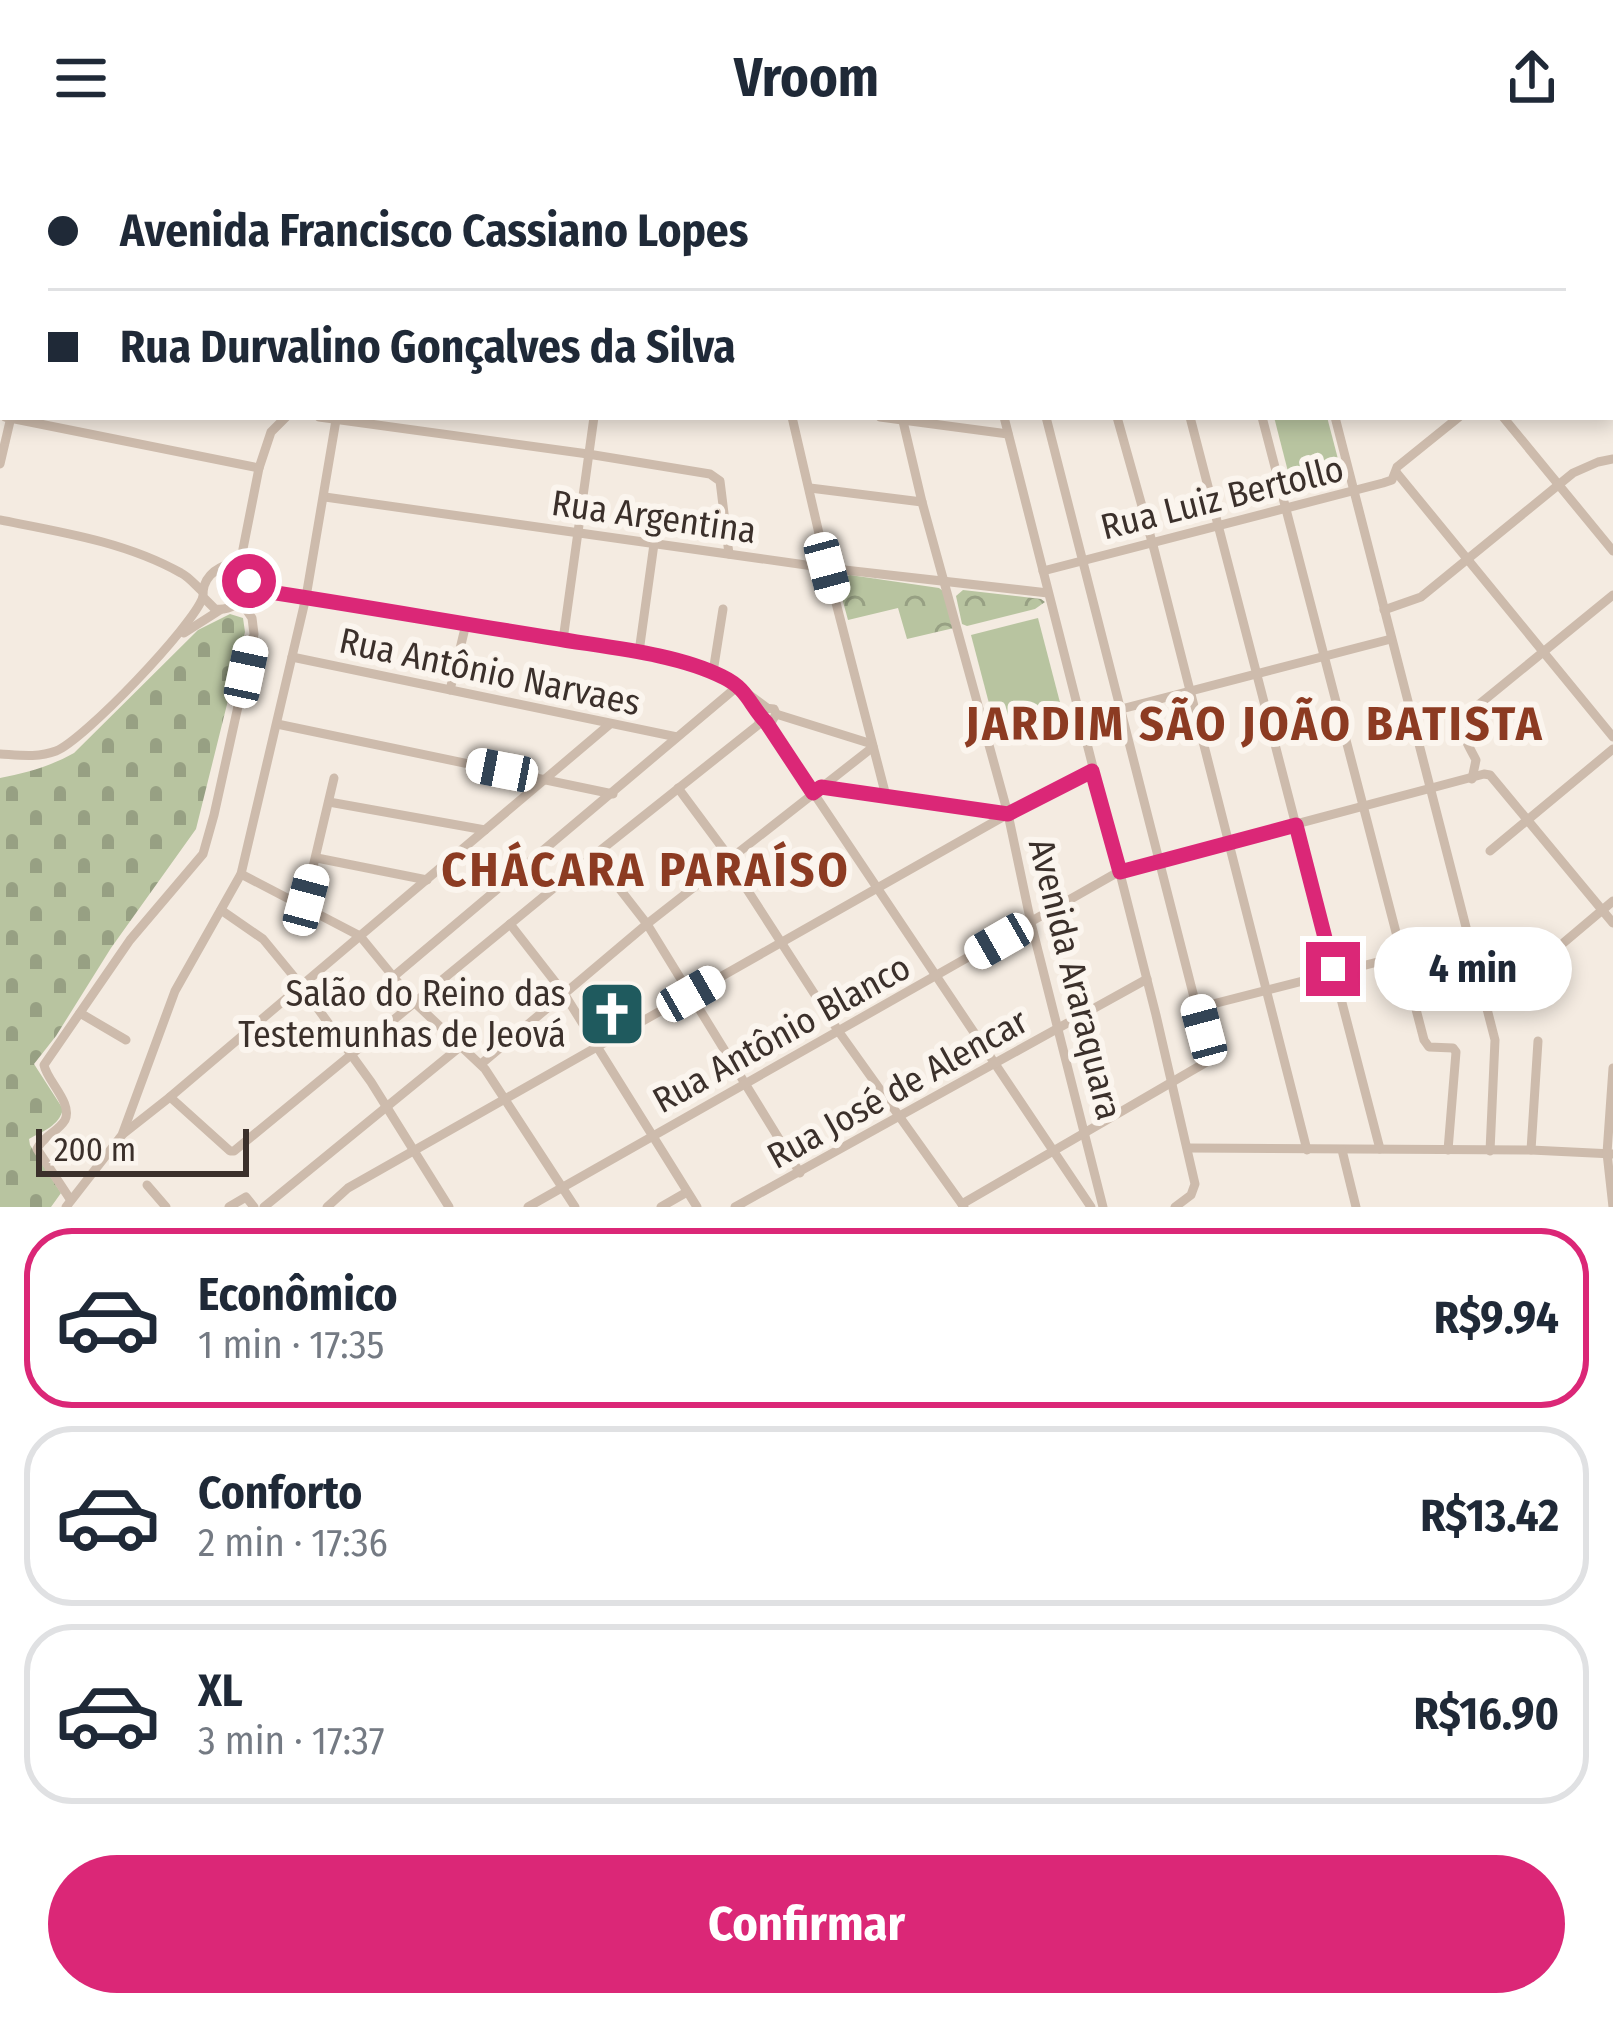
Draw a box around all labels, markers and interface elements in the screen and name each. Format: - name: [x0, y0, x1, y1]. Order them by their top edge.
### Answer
- icon: menu: [48, 45, 114, 111]
- icon: share: [1499, 45, 1565, 111]
- text: Vroom: [734, 46, 879, 110]
- text: Avenida Francisco Cassiano Lopes: [120, 204, 748, 258]
- text: Rua Durvalino Gonçalves da Silva: [120, 320, 736, 374]
- street label: Rua Luiz Bertollo: [1096, 447, 1348, 549]
- street label: Rua Argentina: [549, 481, 759, 553]
- car: [800, 529, 854, 607]
- route start: [222, 554, 276, 608]
- street label: Rua Antônio Narvaes: [335, 619, 644, 725]
- car: [221, 633, 271, 711]
- district label: JARDIM SÃO JOÃO BATISTA: [964, 695, 1545, 753]
- car: [463, 745, 541, 795]
- street label: Avenida Araraquara: [1019, 834, 1131, 1124]
- district label: CHÁCARA PARAÍSO: [441, 840, 851, 899]
- car: [279, 861, 333, 939]
- car: [959, 907, 1039, 975]
- callout: 4 min: [1375, 927, 1573, 1011]
- route end: [1306, 942, 1360, 996]
- street label: Rua Antônio Blanco: [645, 945, 918, 1123]
- text: 4 min: [1429, 946, 1517, 992]
- car: [651, 960, 731, 1028]
- place label: Salão do Reino das Testemunhas de Jeová: [238, 972, 566, 1057]
- church icon: Salão do Reino das Testemunhas de Jeová: [577, 979, 647, 1049]
- car: [1177, 991, 1231, 1069]
- street label: Rua José de Alencar: [760, 999, 1036, 1179]
- scale bar: [36, 1123, 249, 1176]
- text: 200 m: [54, 1130, 136, 1170]
- icon: car: [54, 1264, 162, 1372]
- text: Econômico: [198, 1268, 398, 1322]
- text: R$9.94: [1434, 1291, 1559, 1345]
- text: 1 min · 17:35: [198, 1322, 384, 1368]
- icon: car: [54, 1462, 162, 1570]
- text: Conforto: [198, 1466, 362, 1520]
- text: R$13.42: [1420, 1489, 1559, 1543]
- text: 2 min · 17:36: [198, 1520, 388, 1566]
- icon: car: [54, 1660, 162, 1768]
- text: XL: [198, 1664, 243, 1718]
- text: R$16.90: [1414, 1687, 1559, 1741]
- text: 3 min · 17:37: [198, 1718, 385, 1764]
- button: Confirmar: [48, 1855, 1565, 1993]

